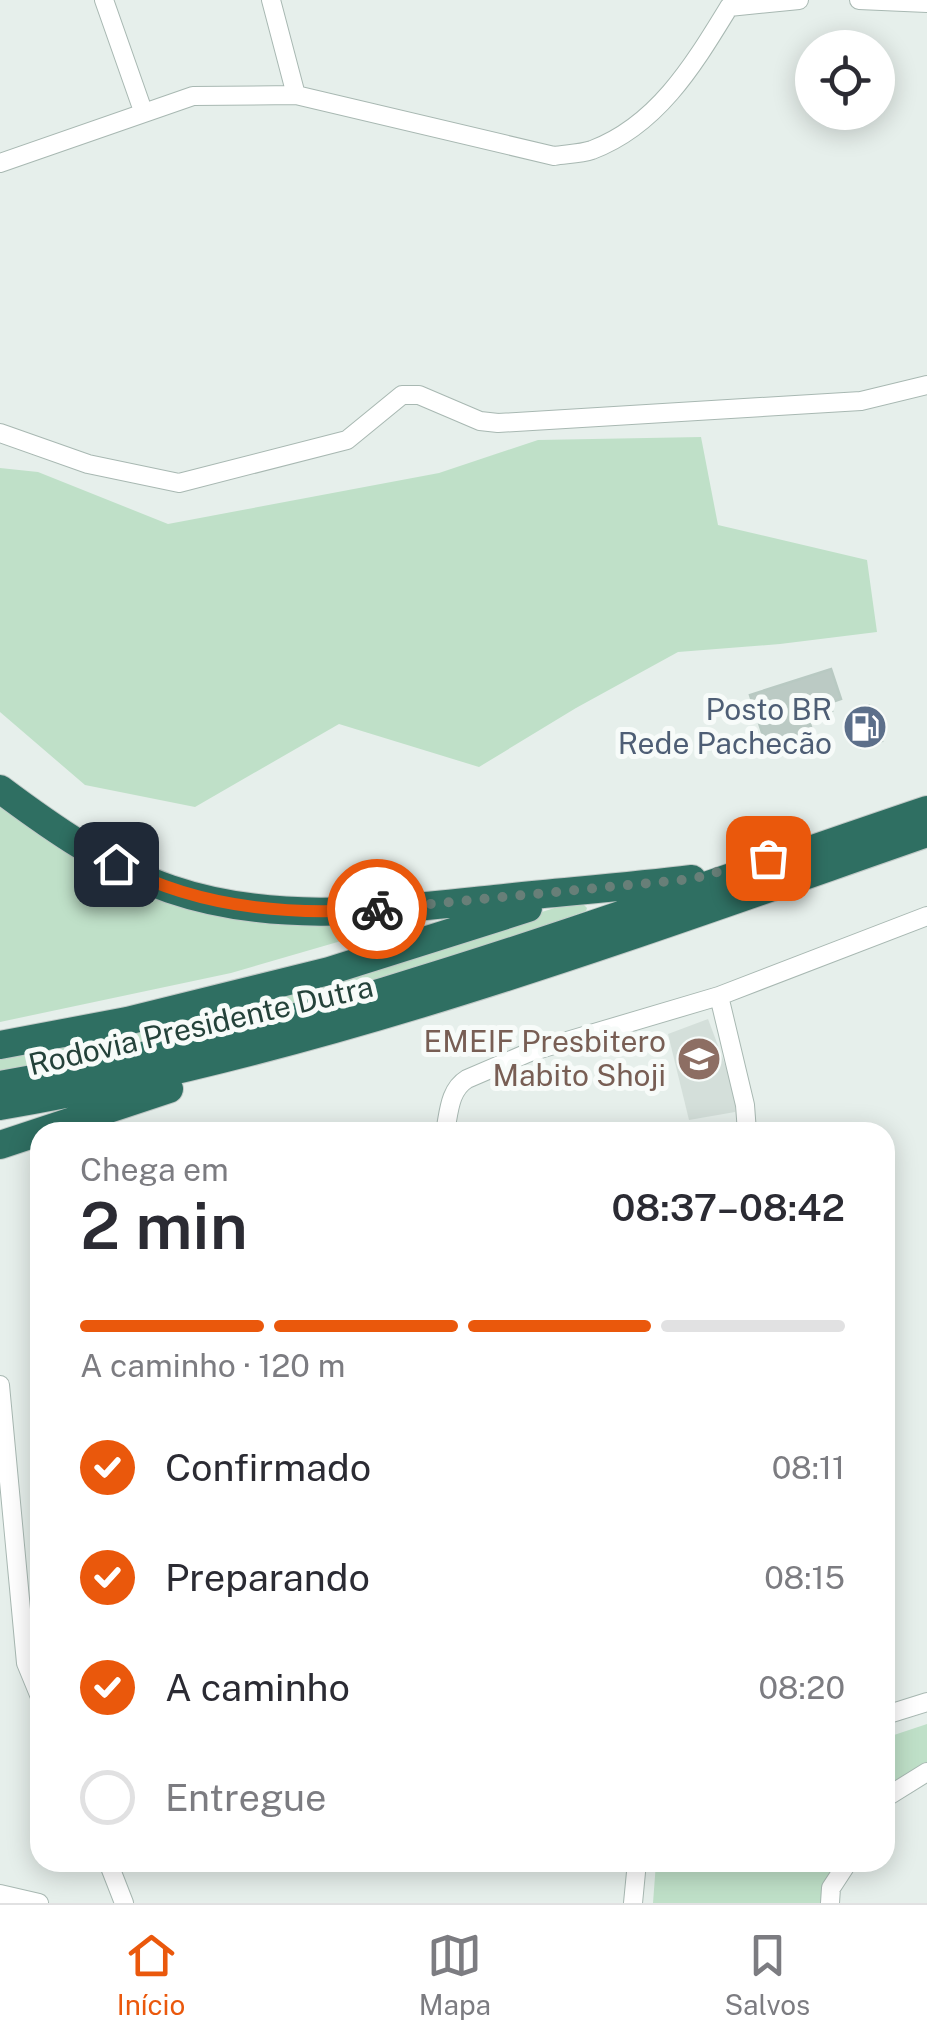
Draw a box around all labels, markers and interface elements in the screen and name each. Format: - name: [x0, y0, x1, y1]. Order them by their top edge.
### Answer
- map controls: [795, 30, 895, 130]
- button: locate: [795, 30, 895, 130]
- place label: Posto BR Rede Pachecão: [618, 691, 832, 761]
- fuel station icon: Posto BR Rede Pachecão: [842, 704, 888, 750]
- pin: [726, 816, 811, 901]
- pin: [74, 822, 159, 907]
- icon: bag: [741, 831, 796, 886]
- icon: home: [89, 837, 144, 892]
- courier: [327, 859, 427, 959]
- icon: bike: [350, 882, 405, 937]
- street label: Rodovia Presidente Dutra: [25, 968, 377, 1082]
- place label: EMEIF Presbitero Mabito Shoji: [424, 1023, 666, 1093]
- school or university icon: EMEIF Presbitero Mabito Shoji: [676, 1036, 722, 1082]
- text: Chega em: [80, 1151, 229, 1188]
- text: 08:37–08:42: [611, 1185, 845, 1230]
- text: 2 min: [80, 1187, 248, 1264]
- text: A caminho · 120 m: [80, 1347, 345, 1384]
- icon: check: [80, 1440, 135, 1495]
- text: Confirmado: [165, 1445, 371, 1490]
- text: 08:11: [772, 1449, 845, 1486]
- icon: check: [80, 1550, 135, 1605]
- text: Preparando: [165, 1555, 370, 1600]
- text: 08:15: [764, 1559, 845, 1596]
- icon: check: [80, 1660, 135, 1715]
- text: A caminho: [165, 1665, 350, 1710]
- text: 08:20: [758, 1669, 845, 1706]
- text: Entregue: [165, 1775, 327, 1820]
- tab: Início: [117, 1928, 185, 2021]
- tab: Mapa: [419, 1928, 491, 2021]
- tab: Salvos: [724, 1928, 810, 2021]

